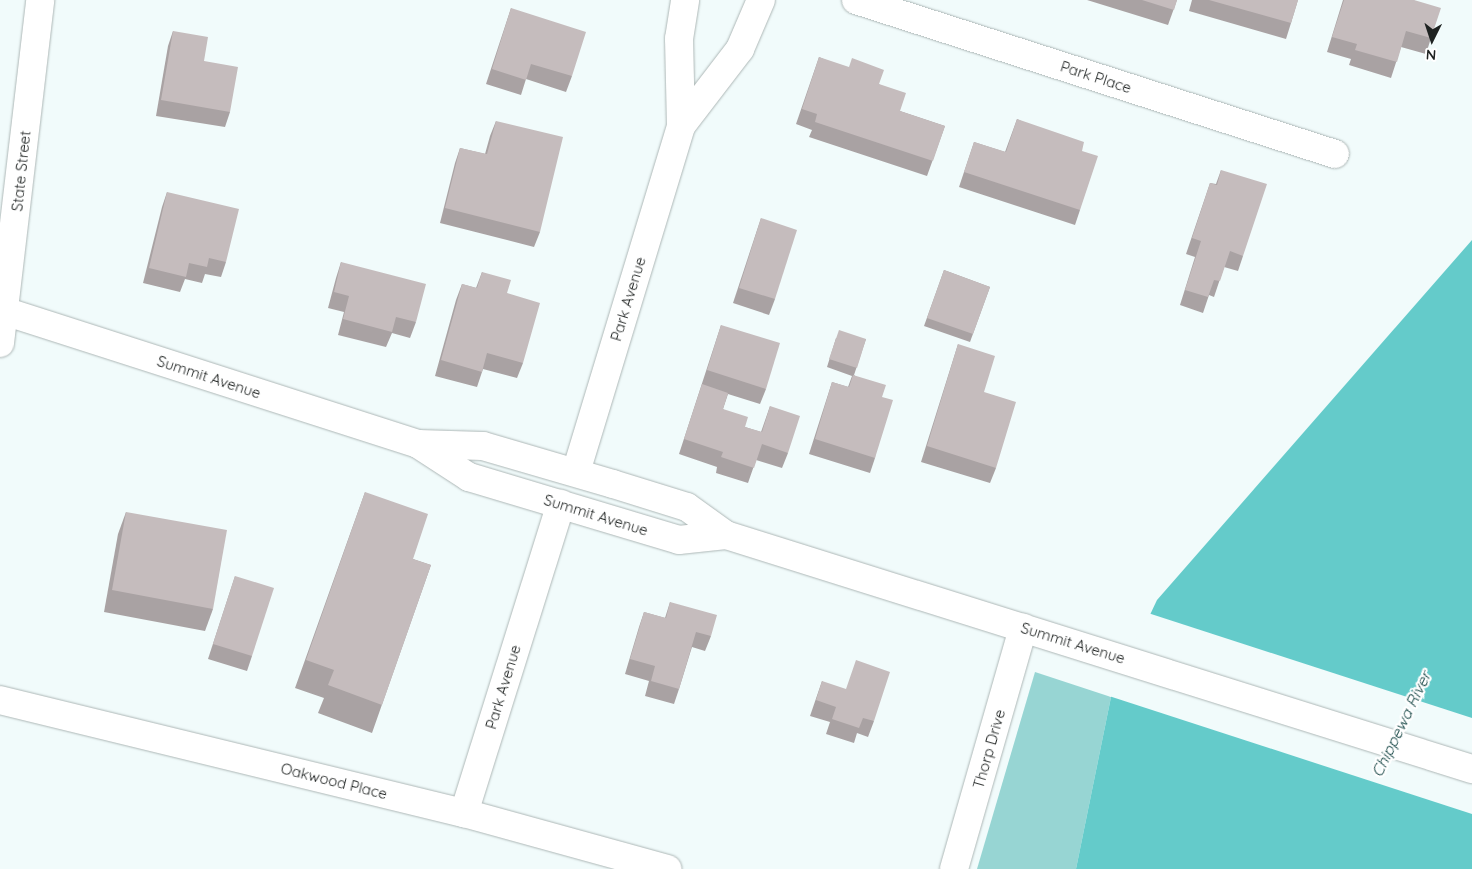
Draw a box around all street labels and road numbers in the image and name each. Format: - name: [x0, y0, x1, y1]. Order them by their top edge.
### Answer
- street label: Park Place: [1058, 57, 1134, 97]
- street label: State Street: [8, 130, 34, 212]
- street label: Park Avenue: [607, 255, 649, 343]
- street label: Summit Avenue: [155, 352, 263, 402]
- street label: Summit Avenue: [542, 491, 650, 539]
- street label: Summit Avenue: [1019, 619, 1127, 667]
- street label: Park Avenue: [482, 643, 524, 731]
- street label: Thorp Drive: [969, 707, 1009, 791]
- street label: Oakwood Place: [279, 759, 389, 803]

